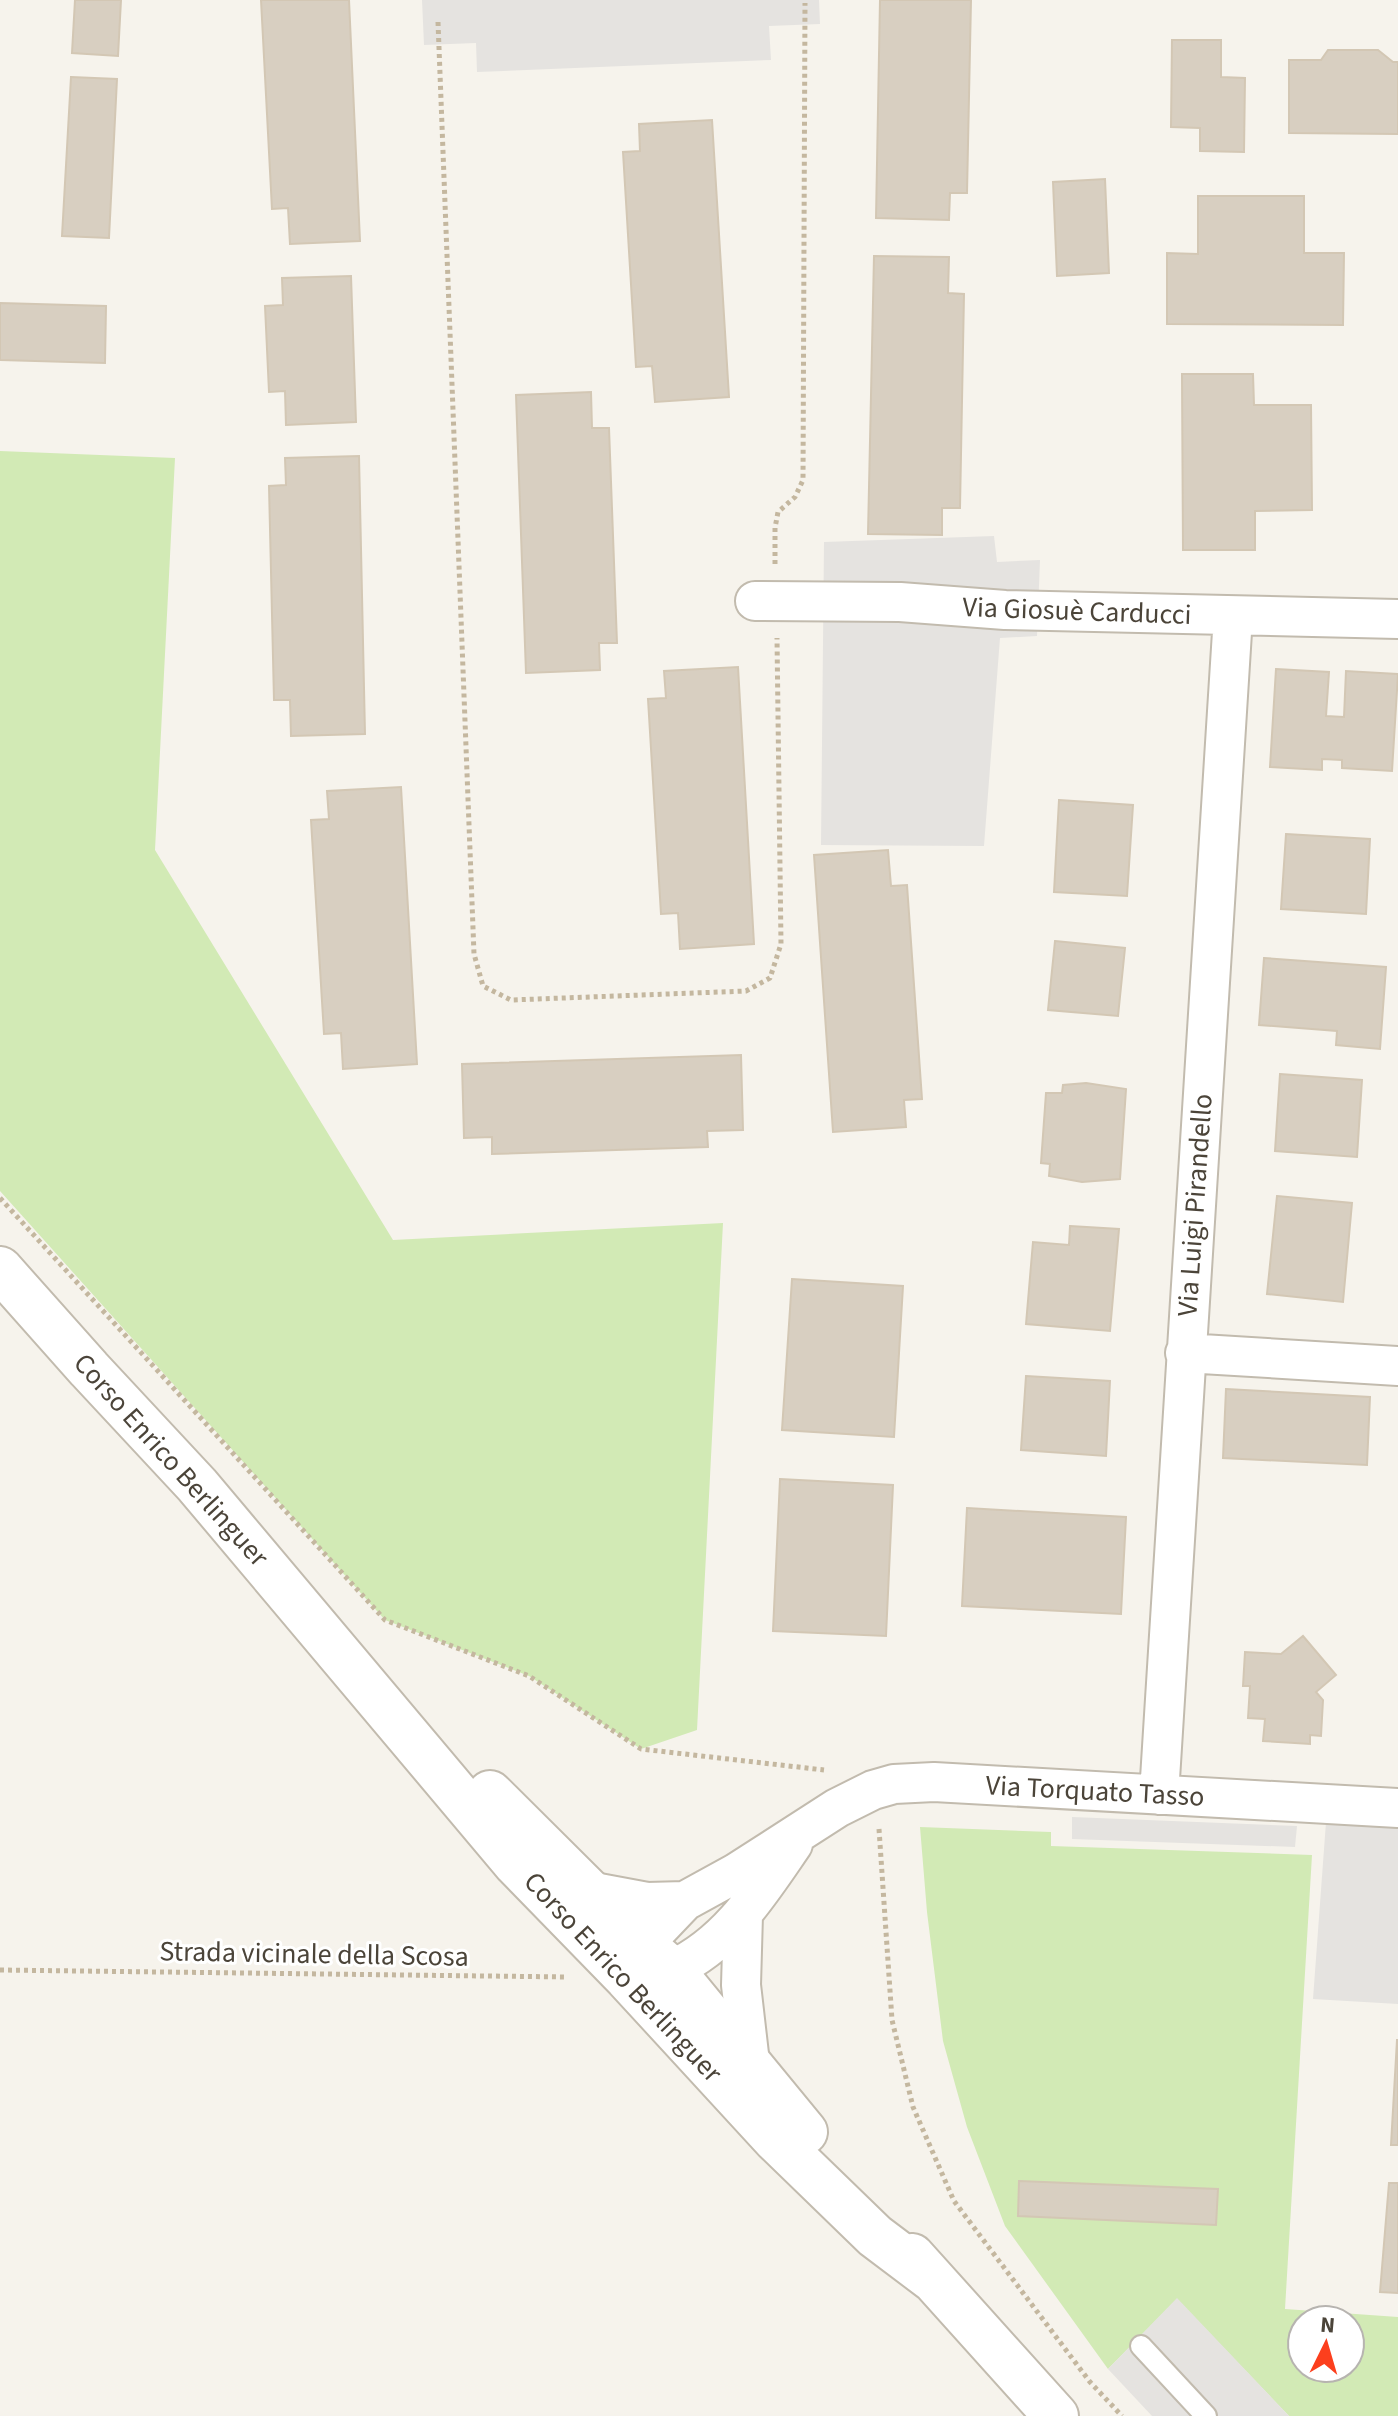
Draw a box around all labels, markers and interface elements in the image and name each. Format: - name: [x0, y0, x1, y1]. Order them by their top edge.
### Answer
- street label: Via Giosuè Carducci: [962, 587, 1192, 635]
- street label: Via Luigi Pirandello: [1167, 1092, 1223, 1318]
- street label: Corso Enrico Berlinguer: [64, 1344, 278, 1576]
- street label: Via Torquato Tasso: [985, 1765, 1205, 1817]
- street label: Corso Enrico Berlinguer: [515, 1863, 732, 2092]
- street label: Strada vicinale della Scosa: [159, 1931, 469, 1977]
- north arrow: [1286, 2304, 1366, 2384]
- text: N: [1319, 2308, 1336, 2342]

